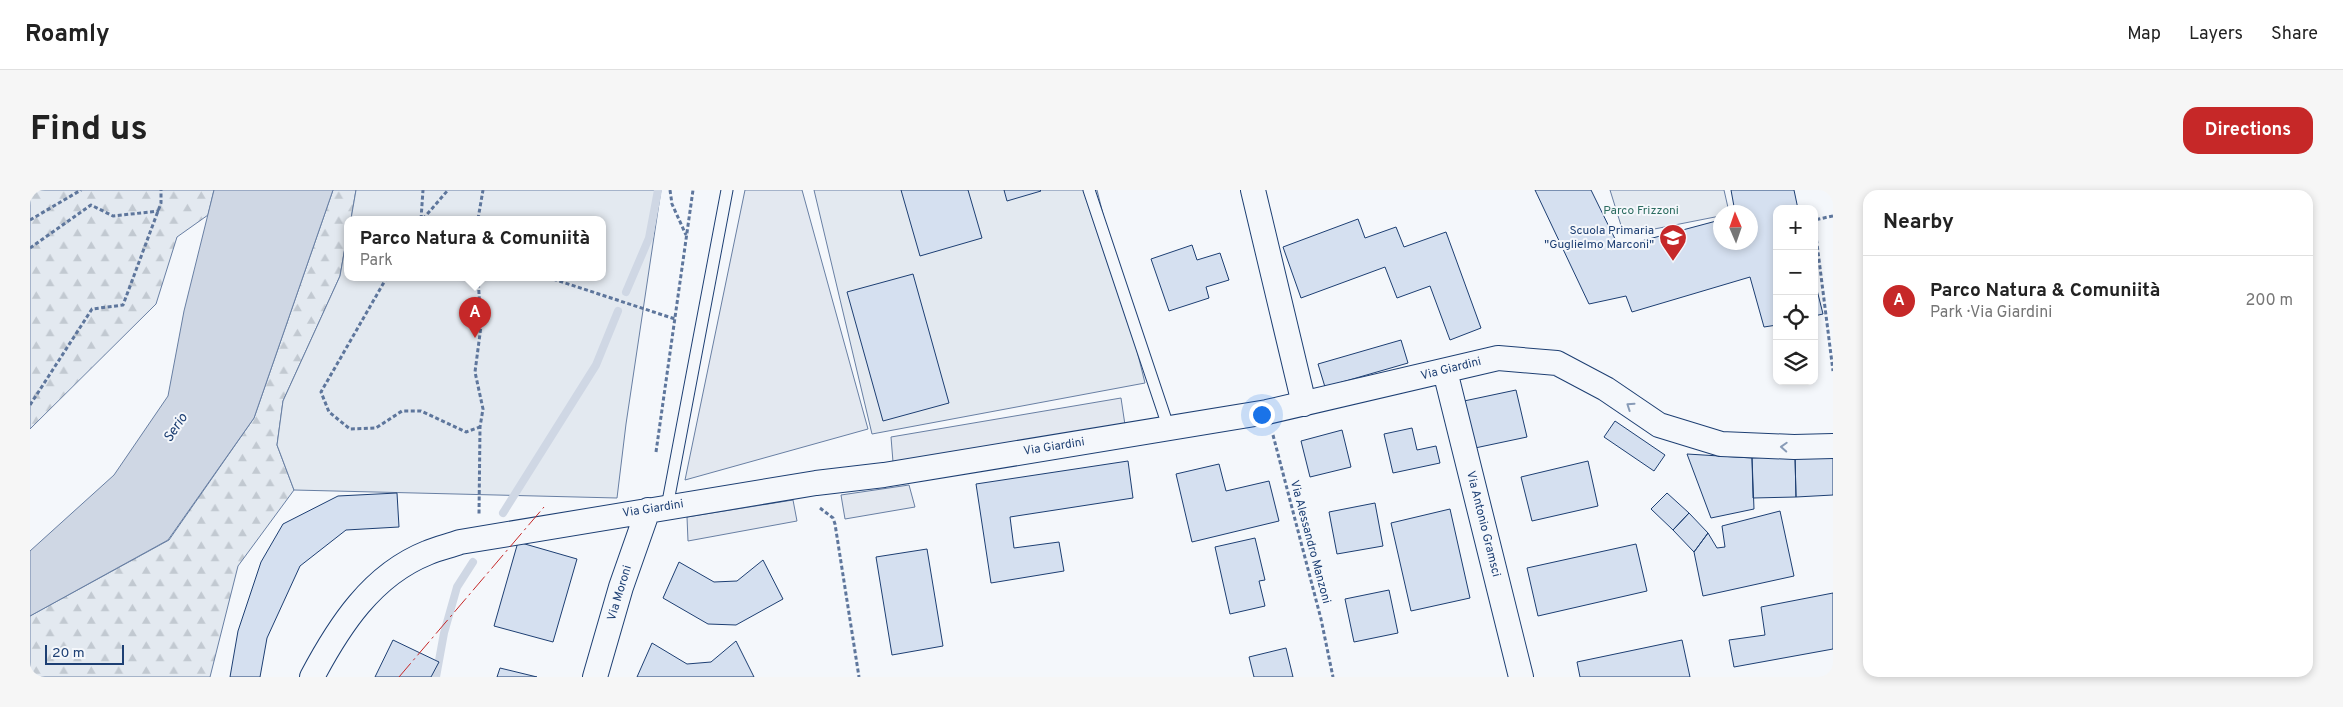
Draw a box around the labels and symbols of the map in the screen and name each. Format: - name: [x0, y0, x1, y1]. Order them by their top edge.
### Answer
- park label: Parco Frizzoni: [1603, 203, 1679, 219]
- north arrow: [1713, 205, 1758, 250]
- place label: Scuola Primaria "Guglielmo Marconi": [1544, 223, 1654, 253]
- school or university icon: Scuola Primaria "Guglielmo Marconi": [1658, 223, 1688, 262]
- pin: A: [459, 297, 491, 338]
- street label: Via Giardini: [1419, 354, 1483, 384]
- your location: [1249, 402, 1275, 428]
- one-way arrow: [1627, 402, 1636, 412]
- water label: Serio: [160, 410, 192, 446]
- street label: Via Giardini: [1022, 434, 1086, 460]
- one-way arrow: [1780, 441, 1788, 452]
- street label: Via Antonio Gramsci: [1462, 469, 1504, 579]
- street label: Via Alessandro Manzoni: [1286, 478, 1334, 606]
- street label: Via Giardini: [621, 496, 685, 522]
- street label: Via Moroni: [604, 563, 636, 623]
- scale bar: [45, 642, 124, 665]

